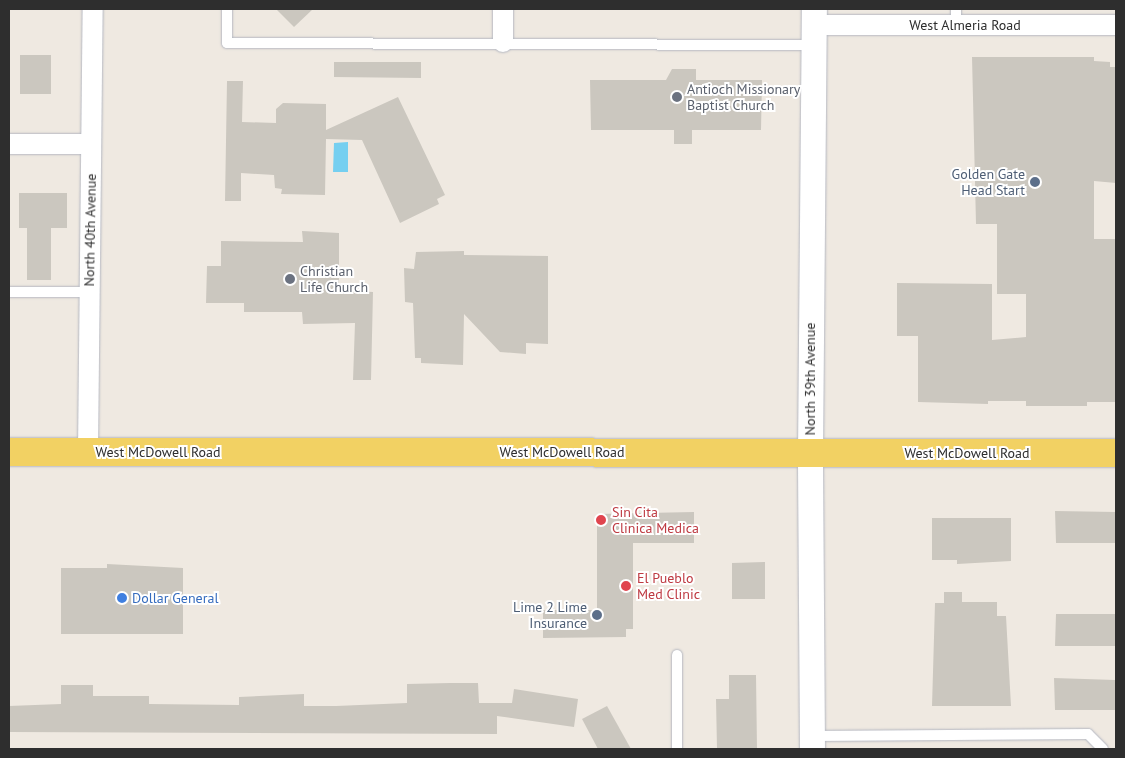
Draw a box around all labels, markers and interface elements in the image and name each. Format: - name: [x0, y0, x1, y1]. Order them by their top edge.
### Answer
- street label: West Almeria Road: [909, 17, 1021, 33]
- place label: Antioch Missionary Baptist Church: [687, 81, 800, 114]
- marker: Antioch Missionary Baptist Church: [671, 91, 683, 103]
- place label: Golden Gate Head Start: [952, 166, 1025, 198]
- street label: North 40th Avenue: [81, 173, 99, 287]
- marker: Golden Gate Head Start: [1029, 176, 1041, 188]
- place label: Christian Life Church: [300, 263, 368, 296]
- marker: Christian Life Church: [284, 273, 296, 285]
- street label: North 39th Avenue: [802, 322, 818, 436]
- street label: West McDowell Road: [95, 444, 221, 460]
- street label: West McDowell Road: [499, 444, 625, 460]
- street label: West McDowell Road: [904, 445, 1030, 461]
- place label: Sin Cita Clinica Medica: [612, 504, 699, 536]
- marker: Sin Cita Clinica Medica: [594, 513, 608, 527]
- place label: El Pueblo Med Clinic: [637, 570, 700, 602]
- marker: El Pueblo Med Clinic: [619, 579, 633, 593]
- place label: Dollar General: [132, 590, 219, 606]
- marker: Dollar General: [116, 592, 128, 604]
- place label: Lime 2 Lime Insurance: [513, 599, 587, 632]
- marker: Lime 2 Lime Insurance: [591, 609, 603, 621]

